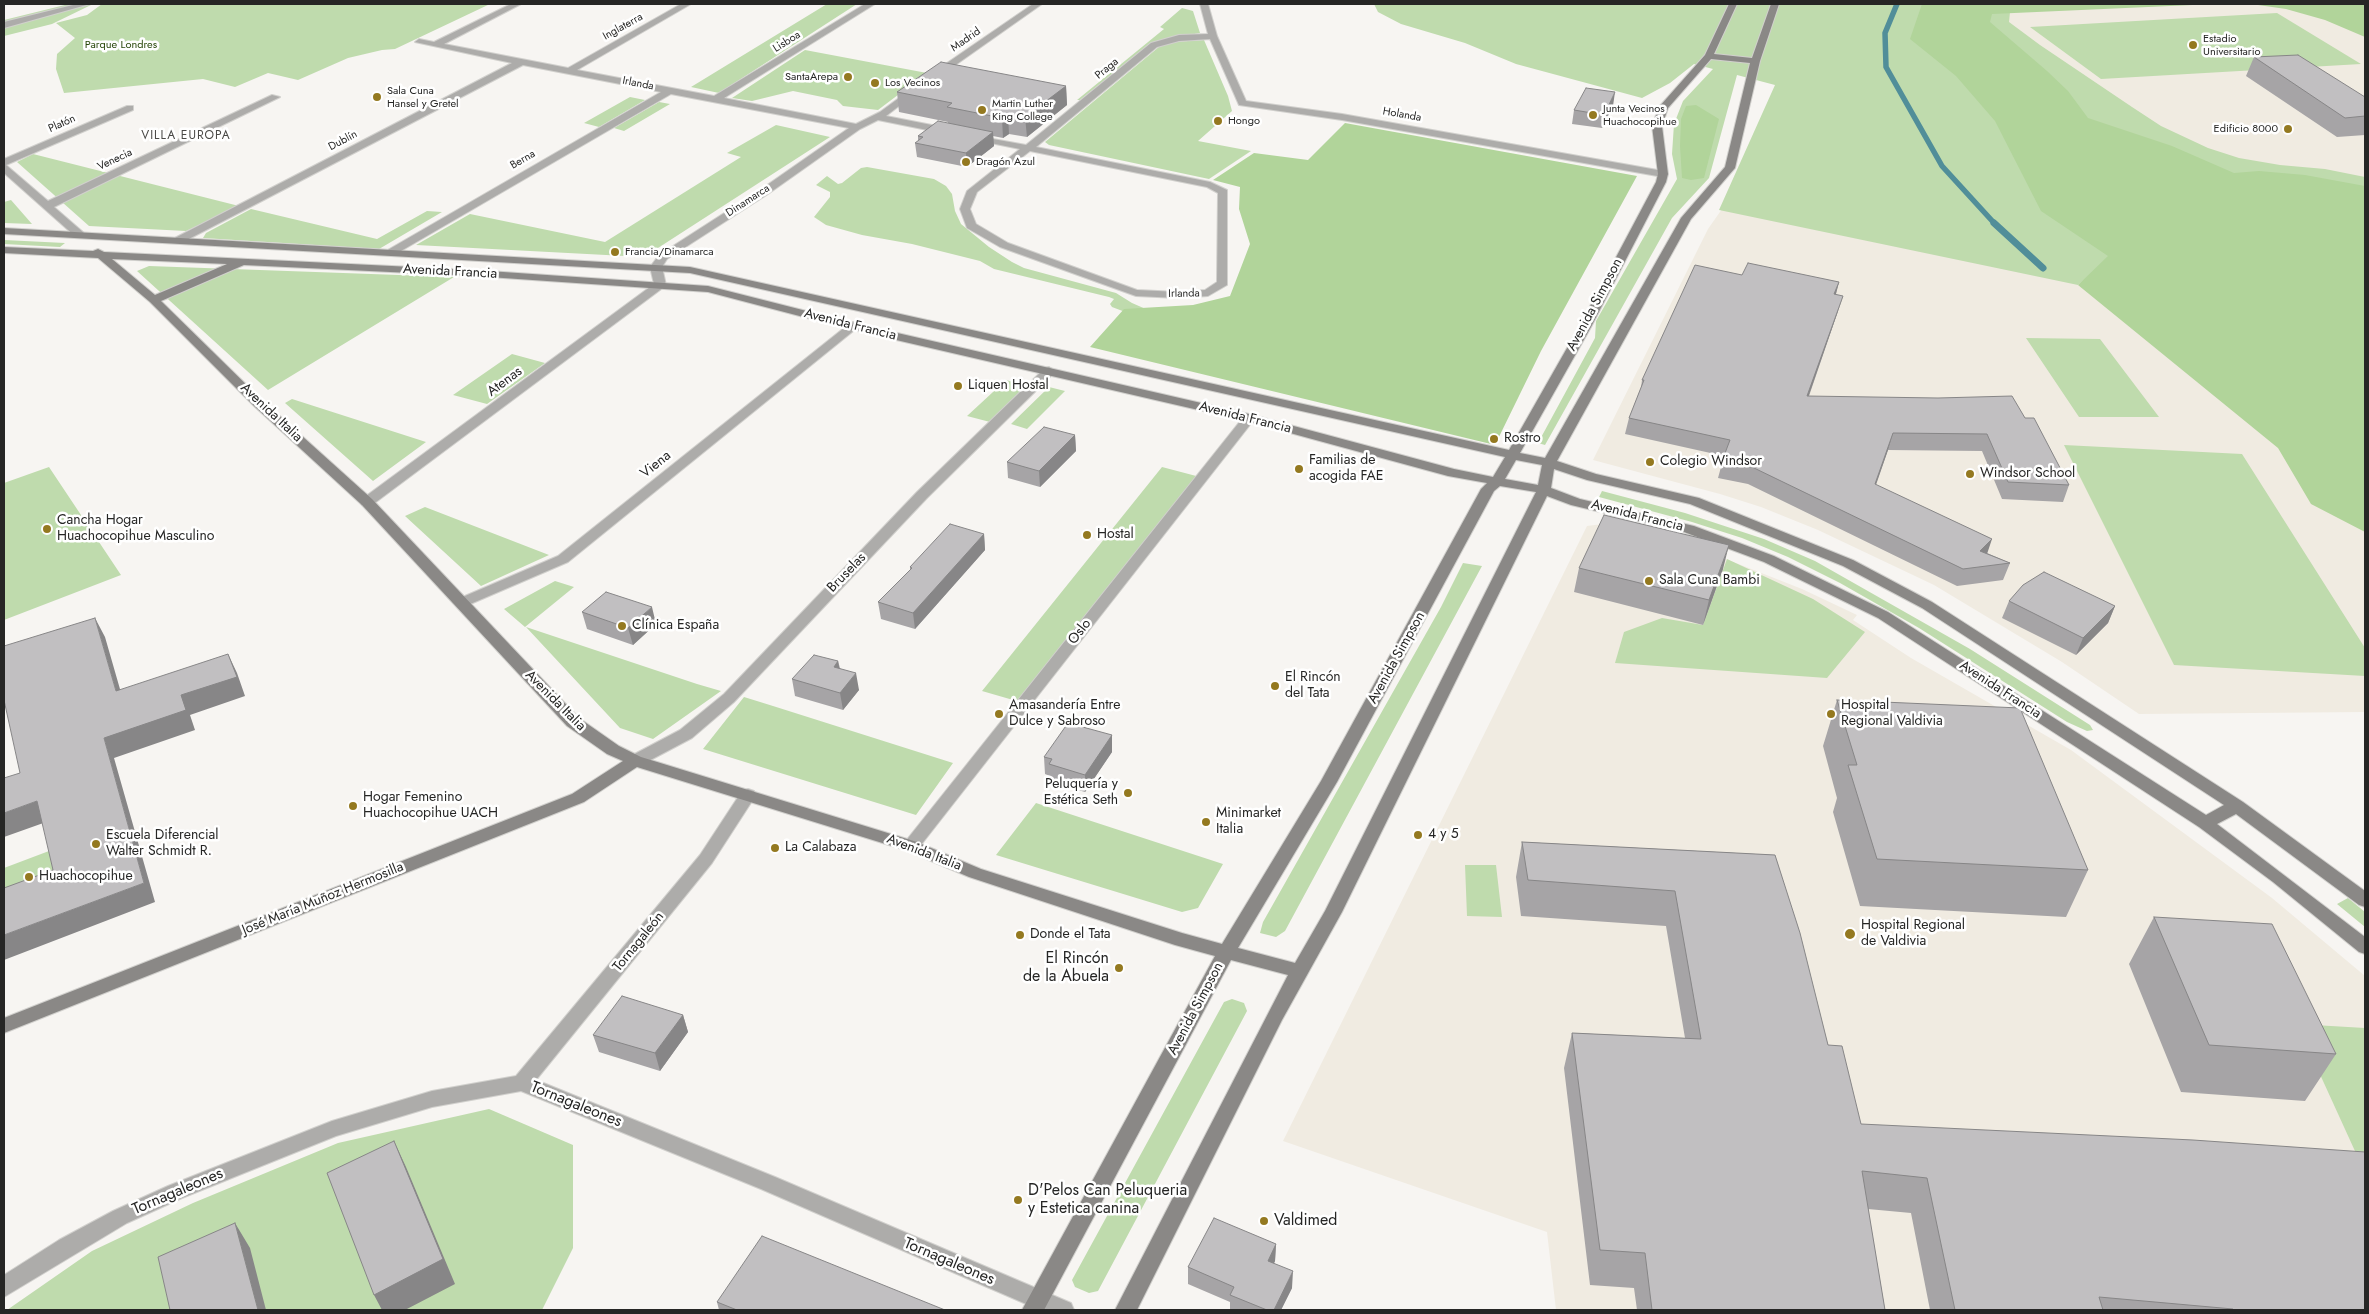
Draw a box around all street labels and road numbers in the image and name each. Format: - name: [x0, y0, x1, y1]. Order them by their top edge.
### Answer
- street label: Inglaterra: [601, 11, 645, 43]
- street label: Madrid: [949, 25, 983, 55]
- street label: Lisboa: [771, 29, 803, 55]
- street label: Praga: [1093, 56, 1121, 82]
- street label: Irlanda: [621, 75, 655, 93]
- street label: Holanda: [1382, 105, 1422, 125]
- street label: Platón: [46, 112, 78, 136]
- street label: Dublín: [326, 128, 360, 154]
- street label: Venecia: [95, 146, 135, 174]
- street label: Berna: [508, 148, 538, 172]
- street label: Dinamarca: [724, 182, 772, 220]
- street label: Avenida Simpson: [1564, 256, 1626, 354]
- street label: Avenida Francia: [402, 261, 498, 283]
- street label: Irlanda: [1168, 287, 1200, 301]
- street label: Avenida Francia: [802, 305, 898, 345]
- street label: Atenas: [484, 363, 526, 401]
- street label: Avenida Italia: [236, 380, 306, 446]
- street label: Avenida Francia: [1197, 398, 1293, 438]
- street label: Viena: [637, 448, 675, 482]
- street label: Avenida Francia: [1589, 496, 1685, 536]
- street label: Bruselas: [824, 550, 870, 596]
- street label: Avenida Simpson: [1365, 609, 1429, 707]
- street label: Oslo: [1065, 616, 1095, 648]
- street label: Avenida Francia: [1956, 657, 2044, 723]
- street label: Avenida Italia: [521, 667, 589, 735]
- street label: Avenida Italia: [884, 831, 964, 875]
- street label: José María Muñoz Hermosilla: [240, 859, 406, 939]
- street label: Tornagaleón: [610, 909, 668, 975]
- street label: Avenida Simpson: [1165, 960, 1227, 1058]
- street label: Tornagaleones: [528, 1078, 624, 1132]
- street label: Tornagaleones: [130, 1164, 226, 1220]
- street label: Tornagaleones: [901, 1234, 997, 1290]

